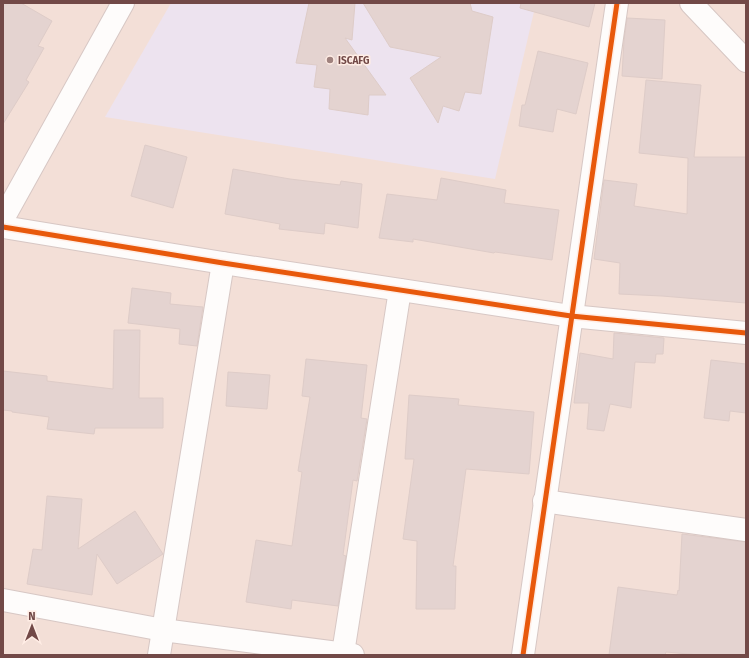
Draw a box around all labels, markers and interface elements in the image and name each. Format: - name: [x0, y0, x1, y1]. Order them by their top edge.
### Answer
- marker: ISCAFG: [325, 55, 335, 65]
- place label: ISCAFG: [338, 55, 369, 67]
- north arrow: [12, 606, 52, 646]
- text: N: [28, 610, 36, 623]

